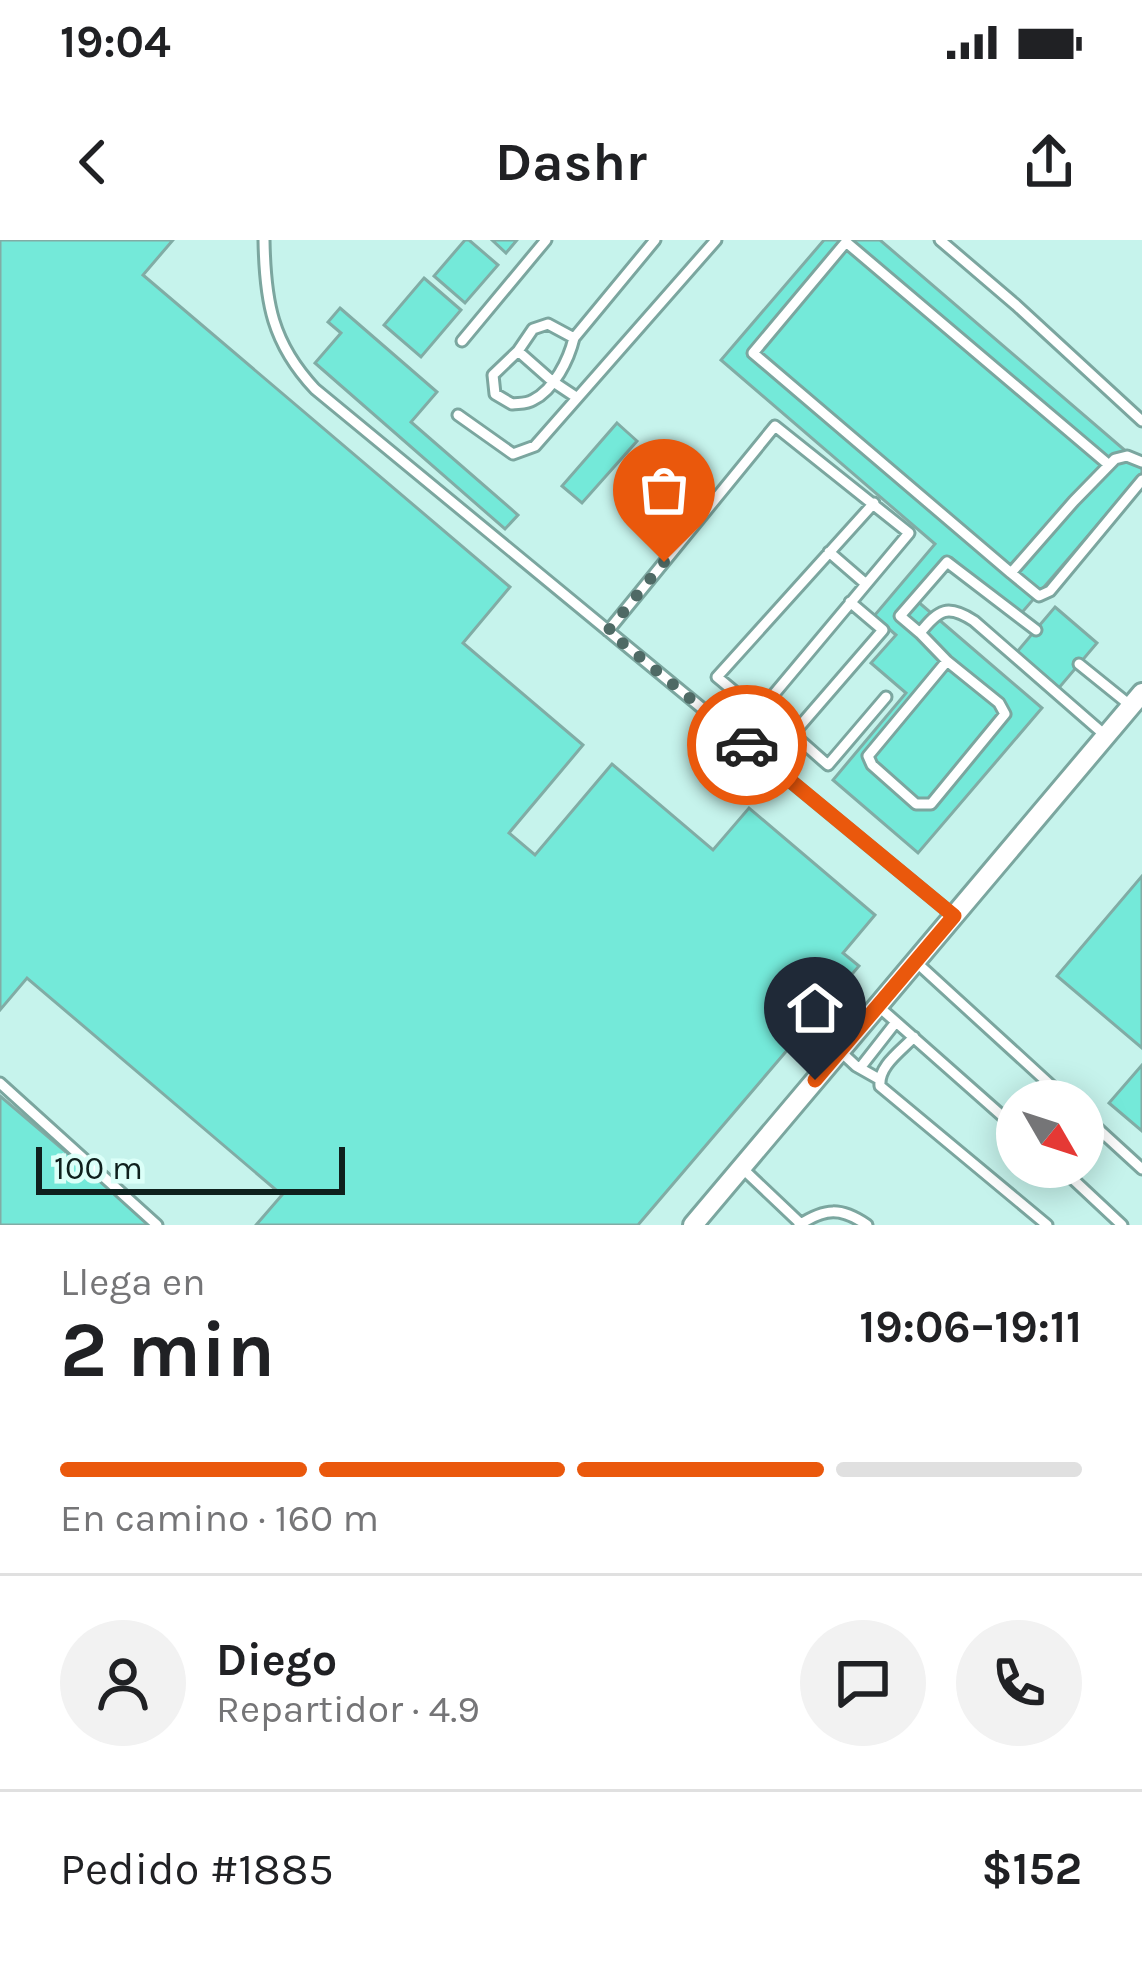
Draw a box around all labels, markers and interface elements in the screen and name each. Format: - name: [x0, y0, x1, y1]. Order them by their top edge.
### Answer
- text: 19:04: [60, 16, 171, 68]
- icon: back: [60, 129, 126, 195]
- icon: share: [1016, 129, 1082, 195]
- text: Dashr: [495, 130, 647, 194]
- pin: [613, 439, 715, 562]
- icon: bag: [631, 457, 697, 523]
- courier: [687, 685, 807, 805]
- icon: car: [714, 712, 780, 778]
- pin: [764, 957, 866, 1080]
- icon: home: [782, 975, 848, 1041]
- north arrow: [996, 1080, 1104, 1188]
- map controls: [996, 1080, 1104, 1188]
- scale bar: [36, 1141, 345, 1194]
- text: 100 m: [54, 1149, 143, 1187]
- text: Llega en: [60, 1259, 206, 1305]
- text: 19:06–19:11: [859, 1301, 1082, 1353]
- text: 2 min: [60, 1304, 275, 1396]
- text: En camino · 160 m: [60, 1495, 379, 1541]
- button: person: [60, 1620, 186, 1746]
- button: chat: [800, 1620, 926, 1746]
- button: phone: [956, 1620, 1082, 1746]
- text: Diego: [216, 1634, 337, 1686]
- text: Repartidor · 4.9: [216, 1686, 480, 1732]
- text: Pedido #1885: [60, 1843, 334, 1895]
- text: $152: [982, 1843, 1082, 1895]

